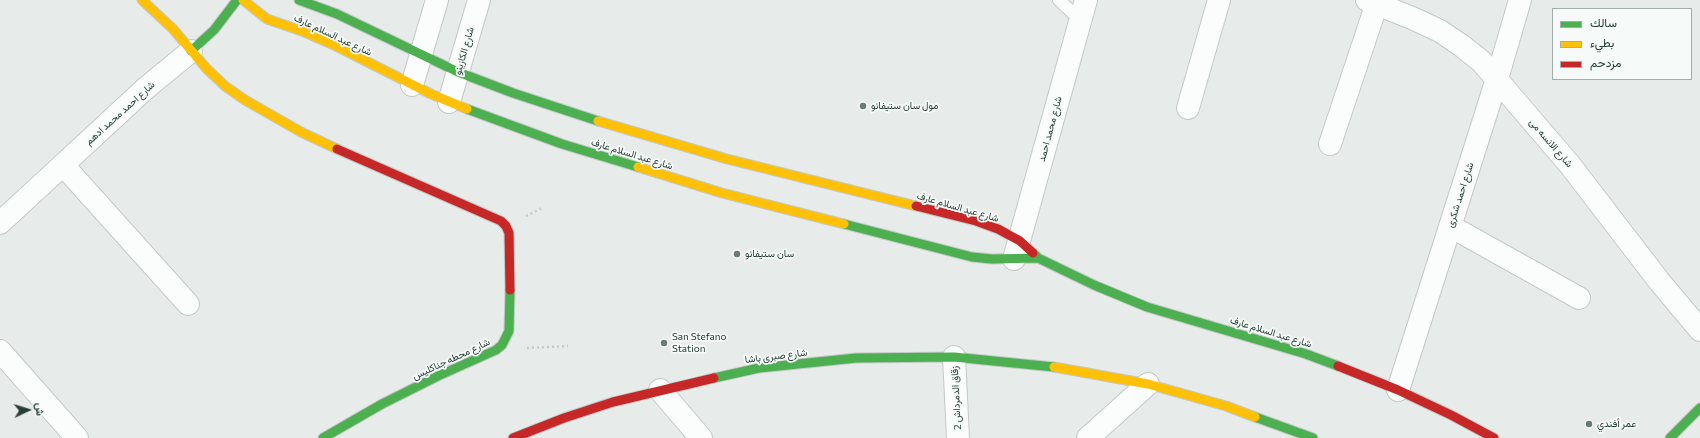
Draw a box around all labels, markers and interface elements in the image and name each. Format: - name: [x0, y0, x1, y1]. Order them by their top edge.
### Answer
- legend: [1552, 8, 1692, 80]
- street label: شارع عبد السلام عارف: [292, 12, 374, 58]
- text: سالك: [1590, 15, 1617, 29]
- street label: شارع الكازينو: [451, 26, 477, 76]
- text: بطيء: [1590, 35, 1614, 49]
- text: مزدحم: [1590, 55, 1621, 69]
- street label: شارع احمد محمد ادهم: [83, 79, 157, 147]
- street label: شارع محمد احمد: [1036, 95, 1064, 163]
- place label: مول سان ستيفانو: [871, 100, 938, 112]
- marker: مول سان ستيفانو: [858, 101, 868, 111]
- street label: شارع الانسه مى: [1527, 116, 1575, 170]
- street label: شارع عبد السلام عارف: [590, 136, 674, 172]
- street label: شارع احمد شكرى: [1444, 161, 1476, 229]
- street label: شارع عبد السلام عارف: [916, 190, 1000, 224]
- place label: سان ستيفانو: [745, 248, 794, 260]
- marker: سان ستيفانو: [732, 249, 742, 259]
- street label: شارع عبد السلام عارف: [1229, 314, 1313, 350]
- place label: San Stefano Station: [672, 331, 727, 354]
- street label: شارع محطه جناكليس: [410, 336, 492, 382]
- marker: San Stefano Station: [659, 338, 669, 348]
- street label: شارع صبرى باشا: [744, 346, 808, 366]
- street label: زقاق الدمرداش 2: [948, 366, 964, 430]
- north arrow: [8, 390, 48, 430]
- text: ش: [34, 402, 47, 416]
- place label: عمر أفندي: [1597, 418, 1636, 430]
- marker: عمر أفندي: [1584, 419, 1594, 429]

